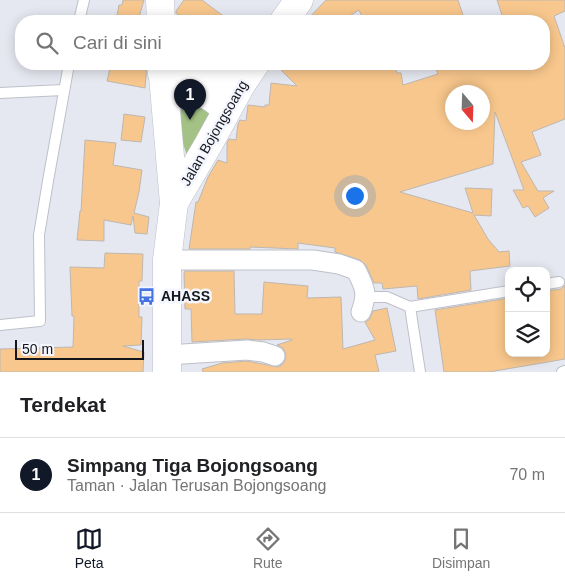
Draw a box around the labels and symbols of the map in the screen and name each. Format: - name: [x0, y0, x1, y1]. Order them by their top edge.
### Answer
- street label: Jalan Bojongsoang: [177, 77, 251, 189]
- pin: 1: [174, 79, 206, 120]
- north arrow: [445, 85, 490, 130]
- your location: [342, 183, 368, 209]
- bus stop icon: AHASS: [137, 286, 157, 306]
- place label: AHASS: [161, 288, 210, 304]
- scale bar: [15, 337, 144, 360]

